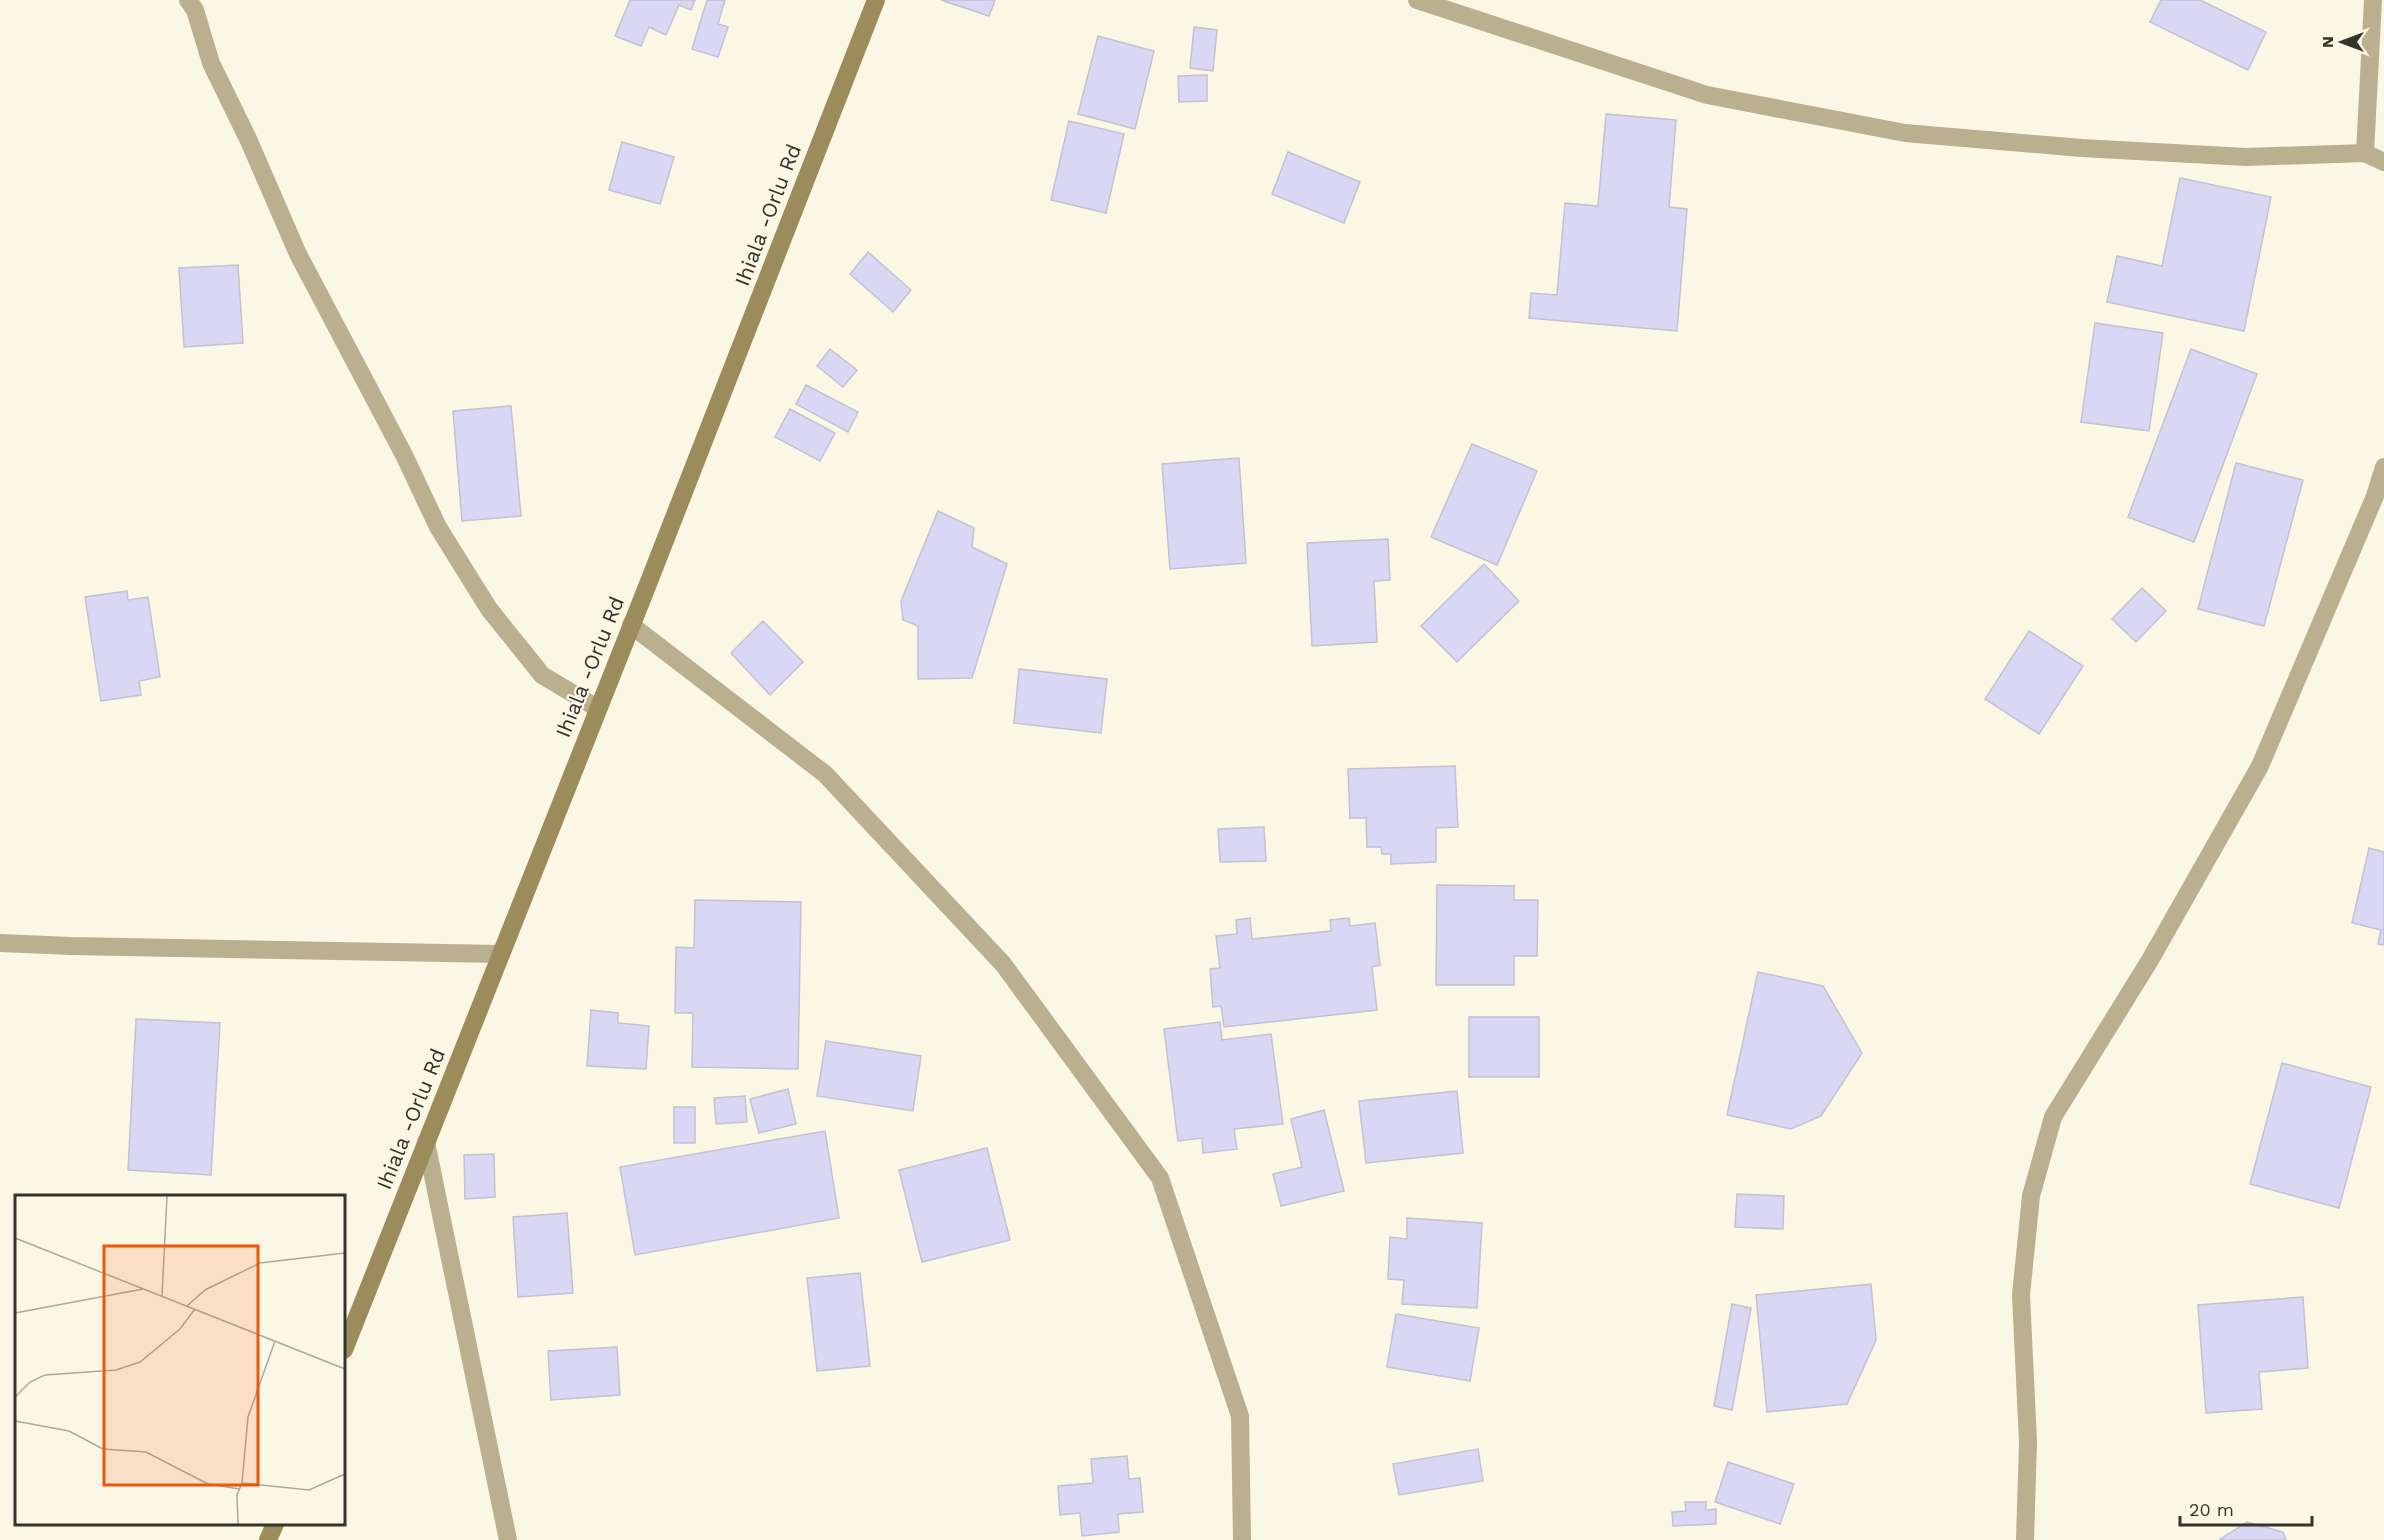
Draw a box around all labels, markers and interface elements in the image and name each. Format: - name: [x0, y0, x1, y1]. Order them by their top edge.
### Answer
- north arrow: [2312, 12, 2372, 72]
- text: N: [2318, 36, 2337, 48]
- street label: Ihiala -Orlu Rd: [729, 140, 806, 289]
- street label: Ihiala -Orlu Rd: [550, 593, 629, 741]
- street label: Ihiala -Orlu Rd: [371, 1045, 450, 1193]
- inset map: [15, 1195, 345, 1525]
- scale bar: [2180, 1489, 2312, 1527]
- text: 20 m: [2189, 1499, 2234, 1520]

